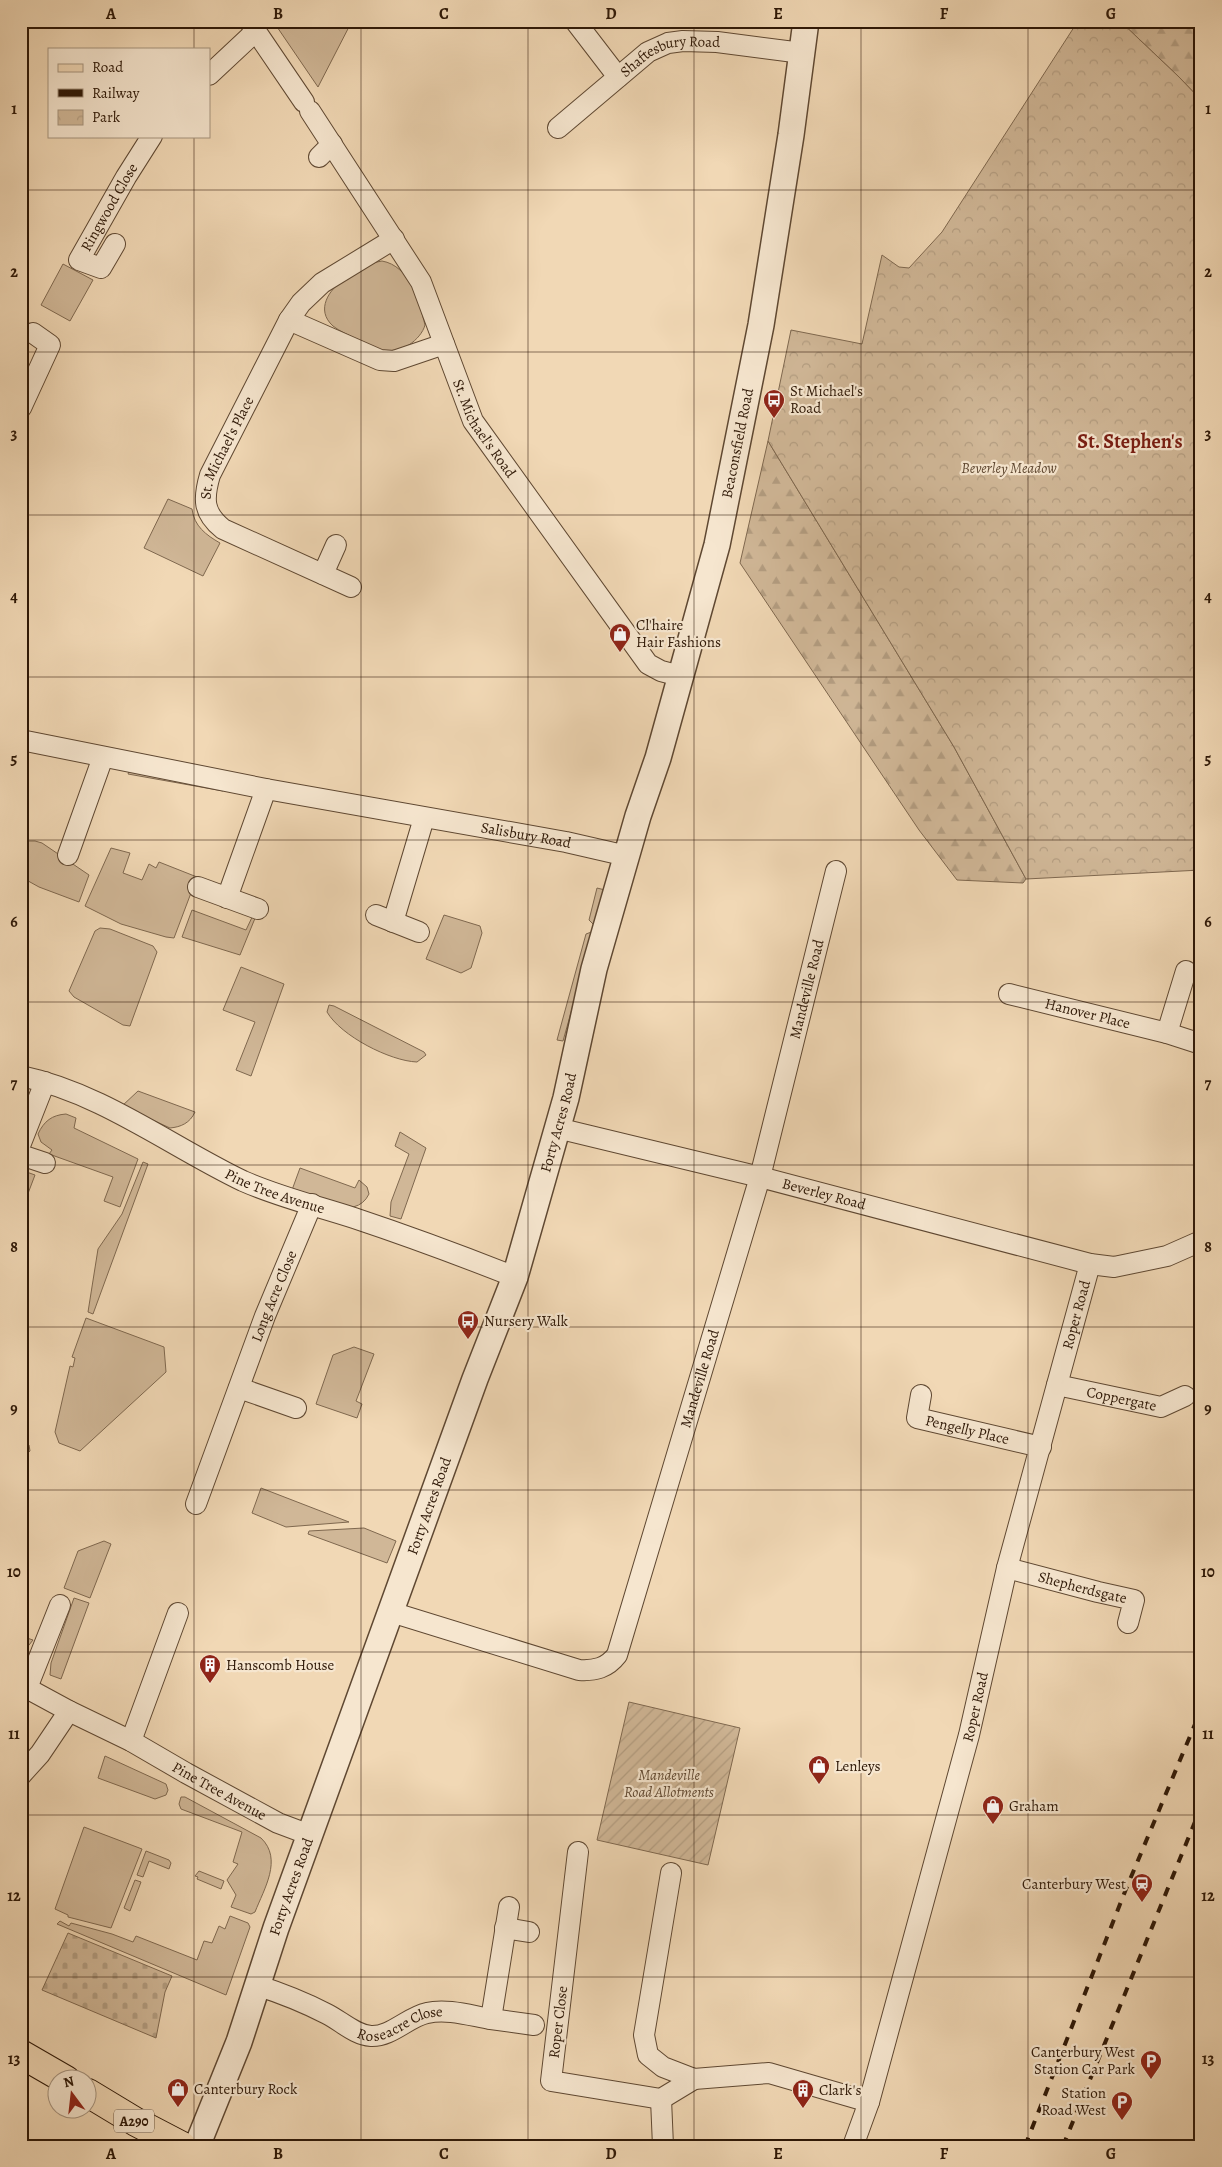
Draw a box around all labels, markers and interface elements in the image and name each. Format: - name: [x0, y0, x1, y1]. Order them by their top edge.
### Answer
- text: A: [105, 3, 117, 25]
- text: B: [273, 3, 283, 25]
- text: C: [439, 3, 449, 25]
- text: D: [605, 3, 617, 25]
- text: E: [773, 3, 783, 25]
- text: F: [940, 3, 949, 25]
- text: G: [1106, 3, 1116, 25]
- street label: Shaftesbury Road: [616, 31, 721, 81]
- legend: [48, 48, 210, 138]
- text: Road: [92, 57, 124, 77]
- text: Railway: [92, 83, 140, 103]
- text: 1: [11, 98, 17, 120]
- text: 1: [1205, 98, 1211, 120]
- text: Park: [92, 107, 121, 127]
- street label: Ringwood Close: [76, 159, 142, 255]
- text: 2: [10, 261, 18, 283]
- text: 2: [1204, 261, 1212, 283]
- street label: St. Michael's Road: [448, 376, 521, 482]
- place label: St Michael's Road: [790, 381, 863, 418]
- street label: Beaconsfield Road: [717, 385, 758, 500]
- bus stop icon: St Michael's Road: [762, 388, 786, 419]
- street label: St. Michael's Place: [196, 392, 259, 500]
- text: 3: [11, 423, 18, 445]
- text: 3: [1205, 423, 1212, 445]
- district label: St. Stephen's: [1077, 428, 1183, 455]
- park label: Beverley Meadow: [961, 458, 1057, 478]
- text: 4: [10, 586, 18, 608]
- text: 4: [1204, 586, 1212, 608]
- place label: Cl'haire Hair Fashions: [636, 615, 721, 652]
- shop icon: Cl'haire Hair Fashions: [608, 622, 632, 653]
- text: 5: [11, 748, 18, 770]
- text: 5: [1205, 748, 1212, 770]
- street label: Salisbury Road: [479, 817, 574, 853]
- text: 6: [10, 911, 18, 933]
- text: 6: [1204, 911, 1212, 933]
- street label: Mandeville Road: [785, 936, 829, 1041]
- street label: Hanover Place: [1043, 993, 1133, 1034]
- street label: Forty Acres Road: [535, 1070, 581, 1175]
- text: 7: [11, 1073, 18, 1095]
- text: 7: [1205, 1073, 1212, 1095]
- street label: Pine Tree Avenue: [222, 1164, 327, 1219]
- street label: Beverley Road: [780, 1173, 869, 1215]
- text: 8: [10, 1236, 18, 1258]
- text: 8: [1204, 1236, 1212, 1258]
- street label: Long Acre Close: [246, 1247, 302, 1345]
- street label: Roper Road: [1057, 1277, 1095, 1352]
- bus stop icon: Nursery Walk: [456, 1309, 480, 1340]
- place label: Nursery Walk: [484, 1311, 568, 1331]
- street label: Mandeville Road: [676, 1326, 724, 1430]
- street label: Coppergate: [1085, 1382, 1159, 1416]
- text: 9: [10, 1398, 18, 1420]
- text: 9: [1204, 1398, 1212, 1420]
- street label: Pengelly Place: [923, 1410, 1012, 1449]
- street label: Forty Acres Road: [402, 1453, 456, 1557]
- text: 10: [7, 1561, 21, 1583]
- text: 10: [1201, 1561, 1215, 1583]
- street label: Shepherdsgate: [1036, 1567, 1129, 1608]
- building icon: Hanscomb House: [198, 1653, 222, 1684]
- place label: Hanscomb House: [226, 1655, 335, 1675]
- street label: Roper Road: [958, 1669, 993, 1744]
- text: 11: [8, 1723, 20, 1745]
- text: 11: [1202, 1723, 1214, 1745]
- shop icon: Lenleys: [807, 1754, 831, 1785]
- place label: Lenleys: [835, 1756, 881, 1776]
- street label: Pine Tree Avenue: [168, 1757, 270, 1825]
- park label: Mandeville Road Allotments: [624, 1765, 714, 1802]
- shop icon: Graham: [981, 1794, 1005, 1825]
- place label: Graham: [1009, 1796, 1059, 1816]
- street label: Forty Acres Road: [264, 1834, 318, 1938]
- station icon: Canterbury West: [1130, 1872, 1154, 1903]
- place label: Canterbury West: [1022, 1874, 1126, 1894]
- text: 12: [7, 1885, 21, 1907]
- text: 12: [1201, 1885, 1215, 1907]
- street label: Roper Close: [544, 1984, 572, 2059]
- street label: Roseacre Close: [354, 2001, 443, 2046]
- place label: Canterbury West Station Car Park: [1031, 2042, 1136, 2079]
- text: 13: [8, 2048, 20, 2070]
- text: 13: [1202, 2048, 1214, 2070]
- parking icon: Canterbury West Station Car Park: [1139, 2049, 1163, 2080]
- north arrow: [48, 2070, 98, 2120]
- text: N: [61, 2071, 76, 2092]
- shop icon: Canterbury Rock: [166, 2077, 190, 2108]
- building icon: Clark's: [791, 2078, 815, 2109]
- place label: Canterbury Rock: [194, 2079, 298, 2099]
- place label: Clark's: [819, 2080, 862, 2100]
- place label: Station Road West: [1041, 2083, 1106, 2120]
- parking icon: Station Road West: [1110, 2090, 1134, 2121]
- road number: A290: [114, 2110, 154, 2132]
- text: A: [105, 2143, 117, 2165]
- text: B: [273, 2143, 283, 2165]
- text: C: [439, 2143, 449, 2165]
- text: D: [605, 2143, 617, 2165]
- text: E: [773, 2143, 783, 2165]
- text: F: [940, 2143, 949, 2165]
- text: G: [1106, 2143, 1116, 2165]

